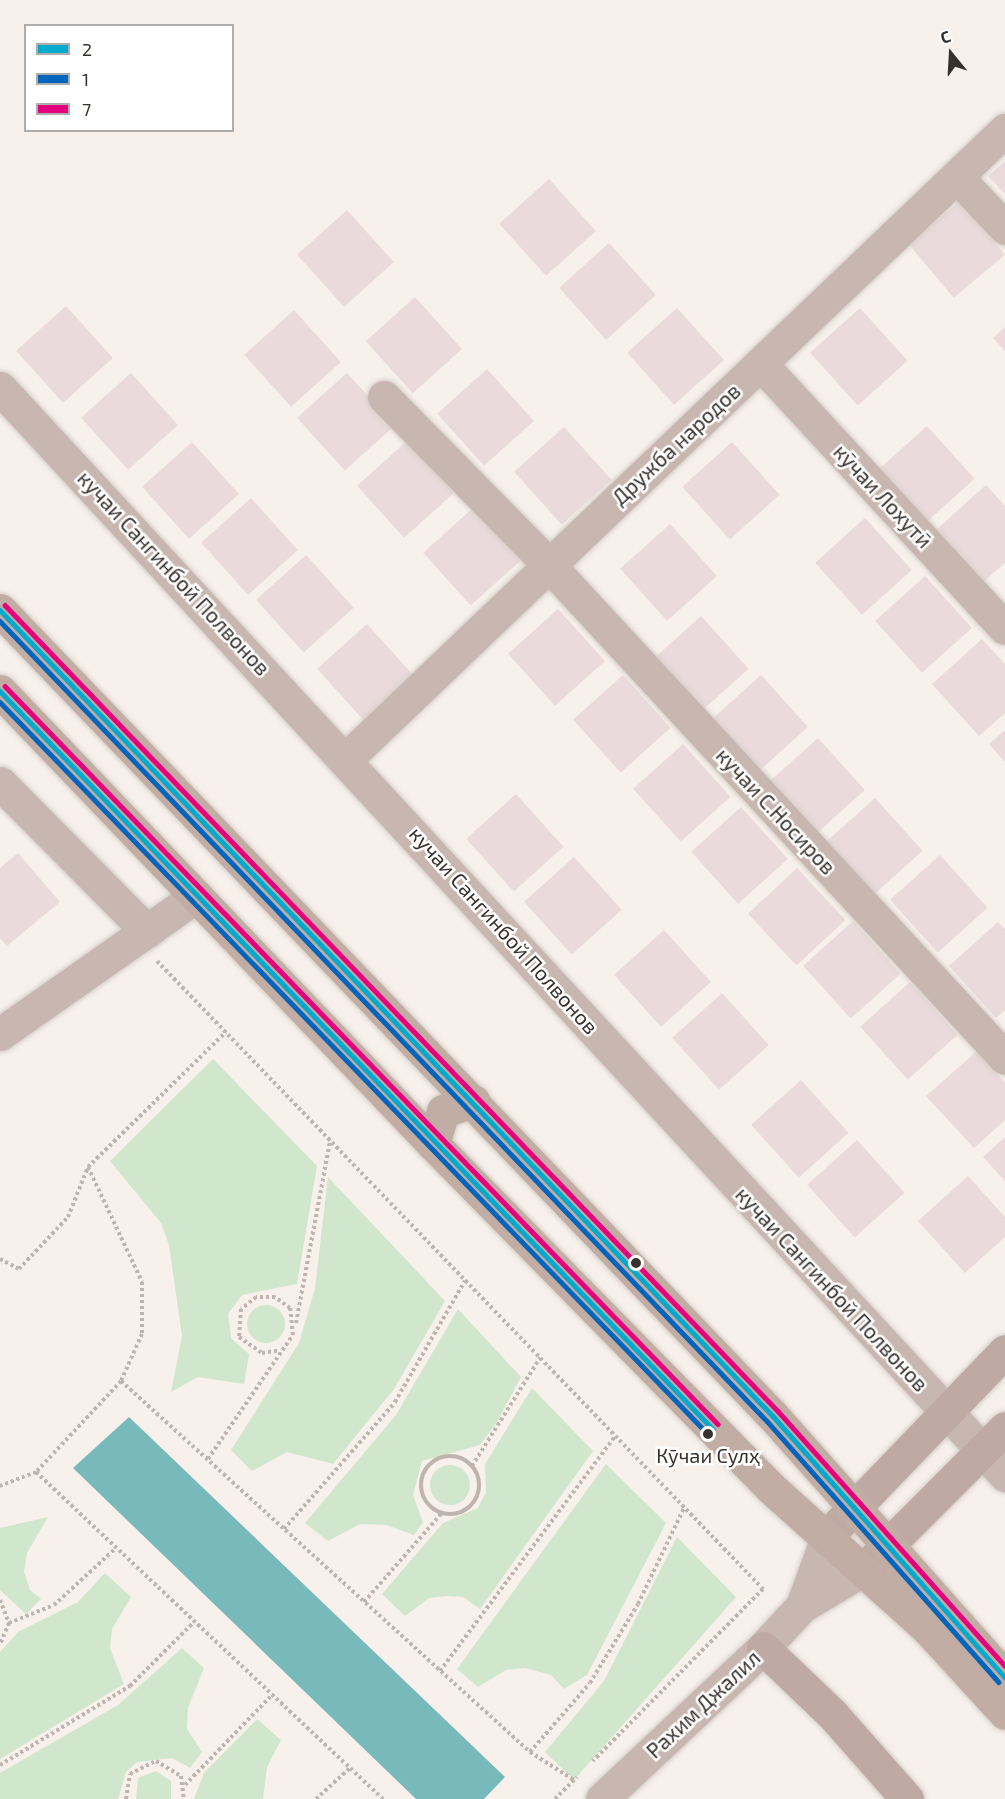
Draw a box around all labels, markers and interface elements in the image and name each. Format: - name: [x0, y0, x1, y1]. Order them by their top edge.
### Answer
- legend: [24, 24, 234, 132]
- north arrow: [921, 24, 981, 84]
- text: С: [938, 26, 953, 47]
- text: 2: [82, 38, 92, 60]
- text: 1: [82, 68, 89, 90]
- text: 7: [82, 98, 91, 120]
- street label: Дружба народов: [607, 378, 745, 510]
- street label: кӯчаи Лохутӣ: [829, 439, 937, 553]
- street label: кучаи Сангинбой Полвонов: [73, 466, 275, 680]
- street label: кучаи С.Носиров: [711, 743, 841, 879]
- street label: кучаи Сангинбой Полвонов: [404, 821, 604, 1039]
- street label: кучаи Сангинбой Полвонов: [731, 1182, 933, 1396]
- unlabelled marker: [630, 1257, 642, 1269]
- marker: Кӯчаи Сулҳ: [702, 1428, 714, 1440]
- place label: Кӯчаи Сулҳ: [656, 1443, 760, 1467]
- street label: Рахим Джалил: [641, 1645, 765, 1763]

